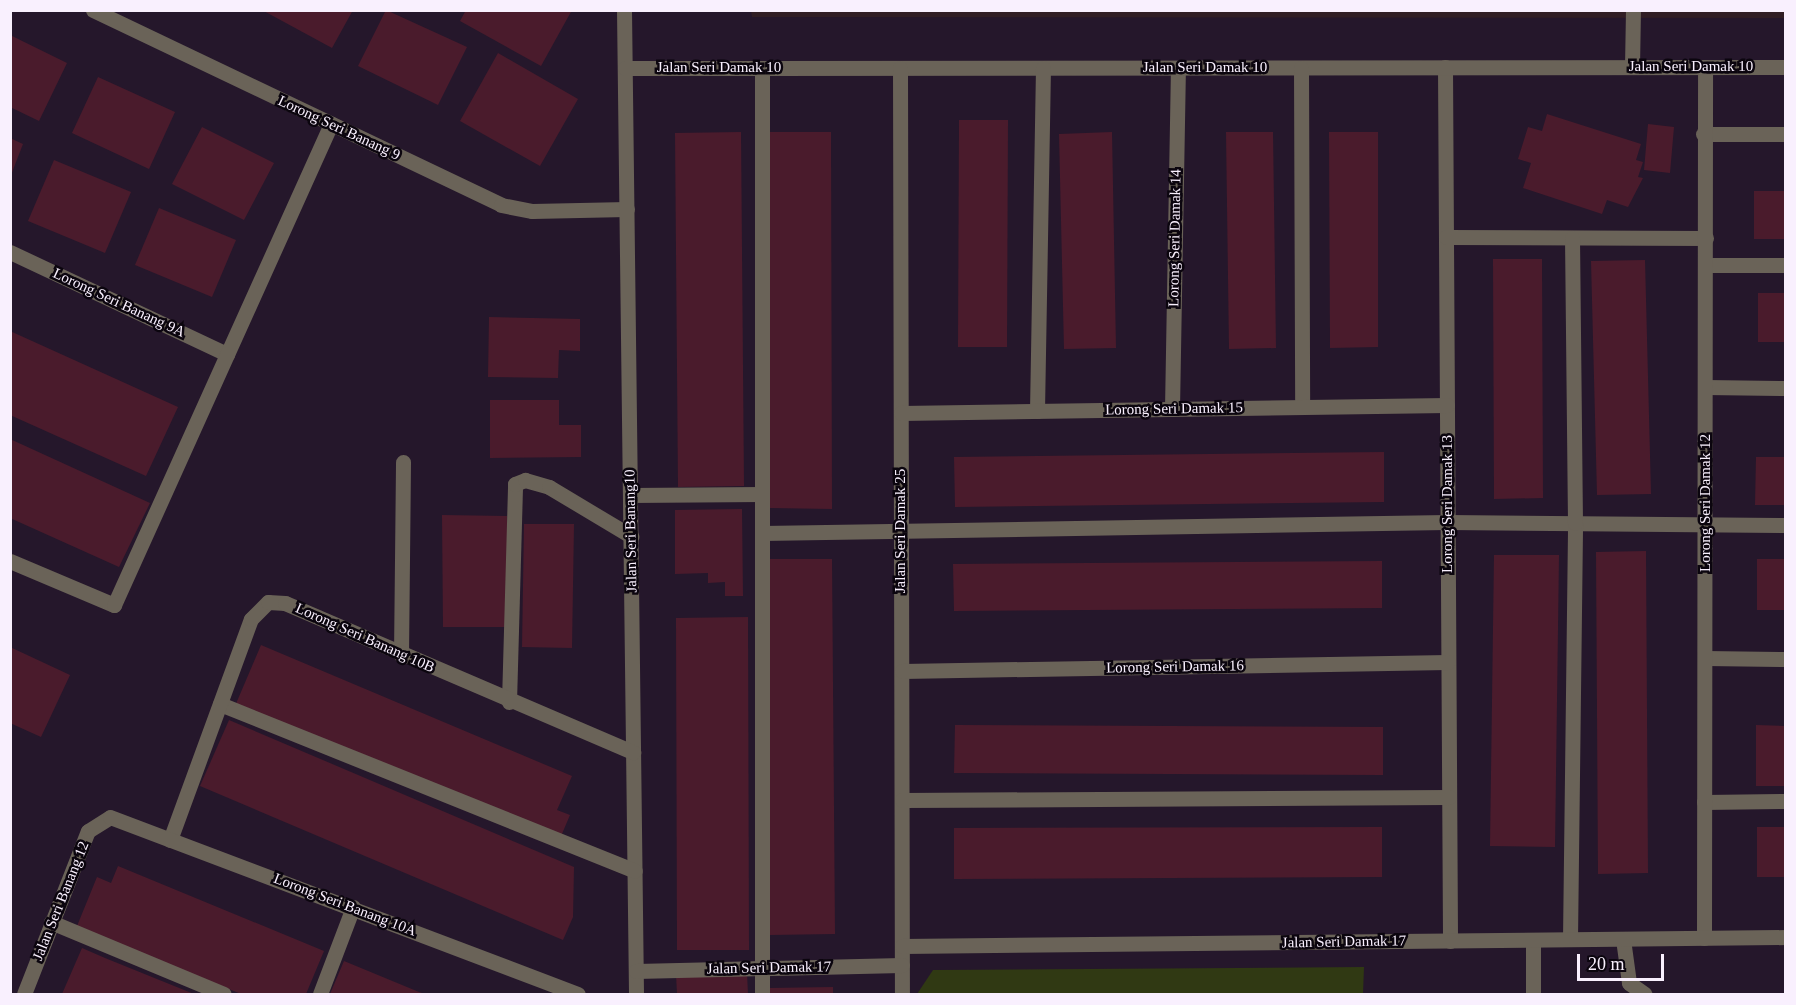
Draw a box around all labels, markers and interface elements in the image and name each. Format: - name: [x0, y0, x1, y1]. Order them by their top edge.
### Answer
- street label: Jalan Seri Damak 10: [1629, 58, 1753, 76]
- street label: Jalan Seri Damak 10: [657, 59, 781, 77]
- street label: Jalan Seri Damak 10: [1143, 59, 1267, 77]
- street label: Lorong Seri Banang 9: [275, 92, 403, 164]
- street label: Lorong Seri Damak 14: [1165, 169, 1185, 307]
- street label: Lorong Seri Banang 9A: [50, 264, 188, 342]
- street label: Lorong Seri Damak 15: [1105, 399, 1243, 419]
- street label: Lorong Seri Damak 12: [1697, 434, 1715, 572]
- street label: Lorong Seri Damak 13: [1439, 435, 1457, 573]
- street label: Jalan Seri Banang10: [621, 469, 641, 593]
- street label: Jalan Seri Damak 25: [892, 469, 910, 593]
- street label: Lorong Seri Banang 10B: [293, 599, 437, 677]
- street label: Lorong Seri Damak 16: [1106, 657, 1244, 677]
- street label: Jalan Seri Banang 12: [29, 839, 93, 963]
- street label: Lorong Seri Banang 10A: [271, 870, 419, 940]
- street label: Jalan Seri Damak 17: [1282, 932, 1406, 952]
- scale bar: [1580, 942, 1667, 980]
- text: 20 m: [1588, 954, 1625, 974]
- street label: Jalan Seri Damak 17: [707, 958, 831, 978]

